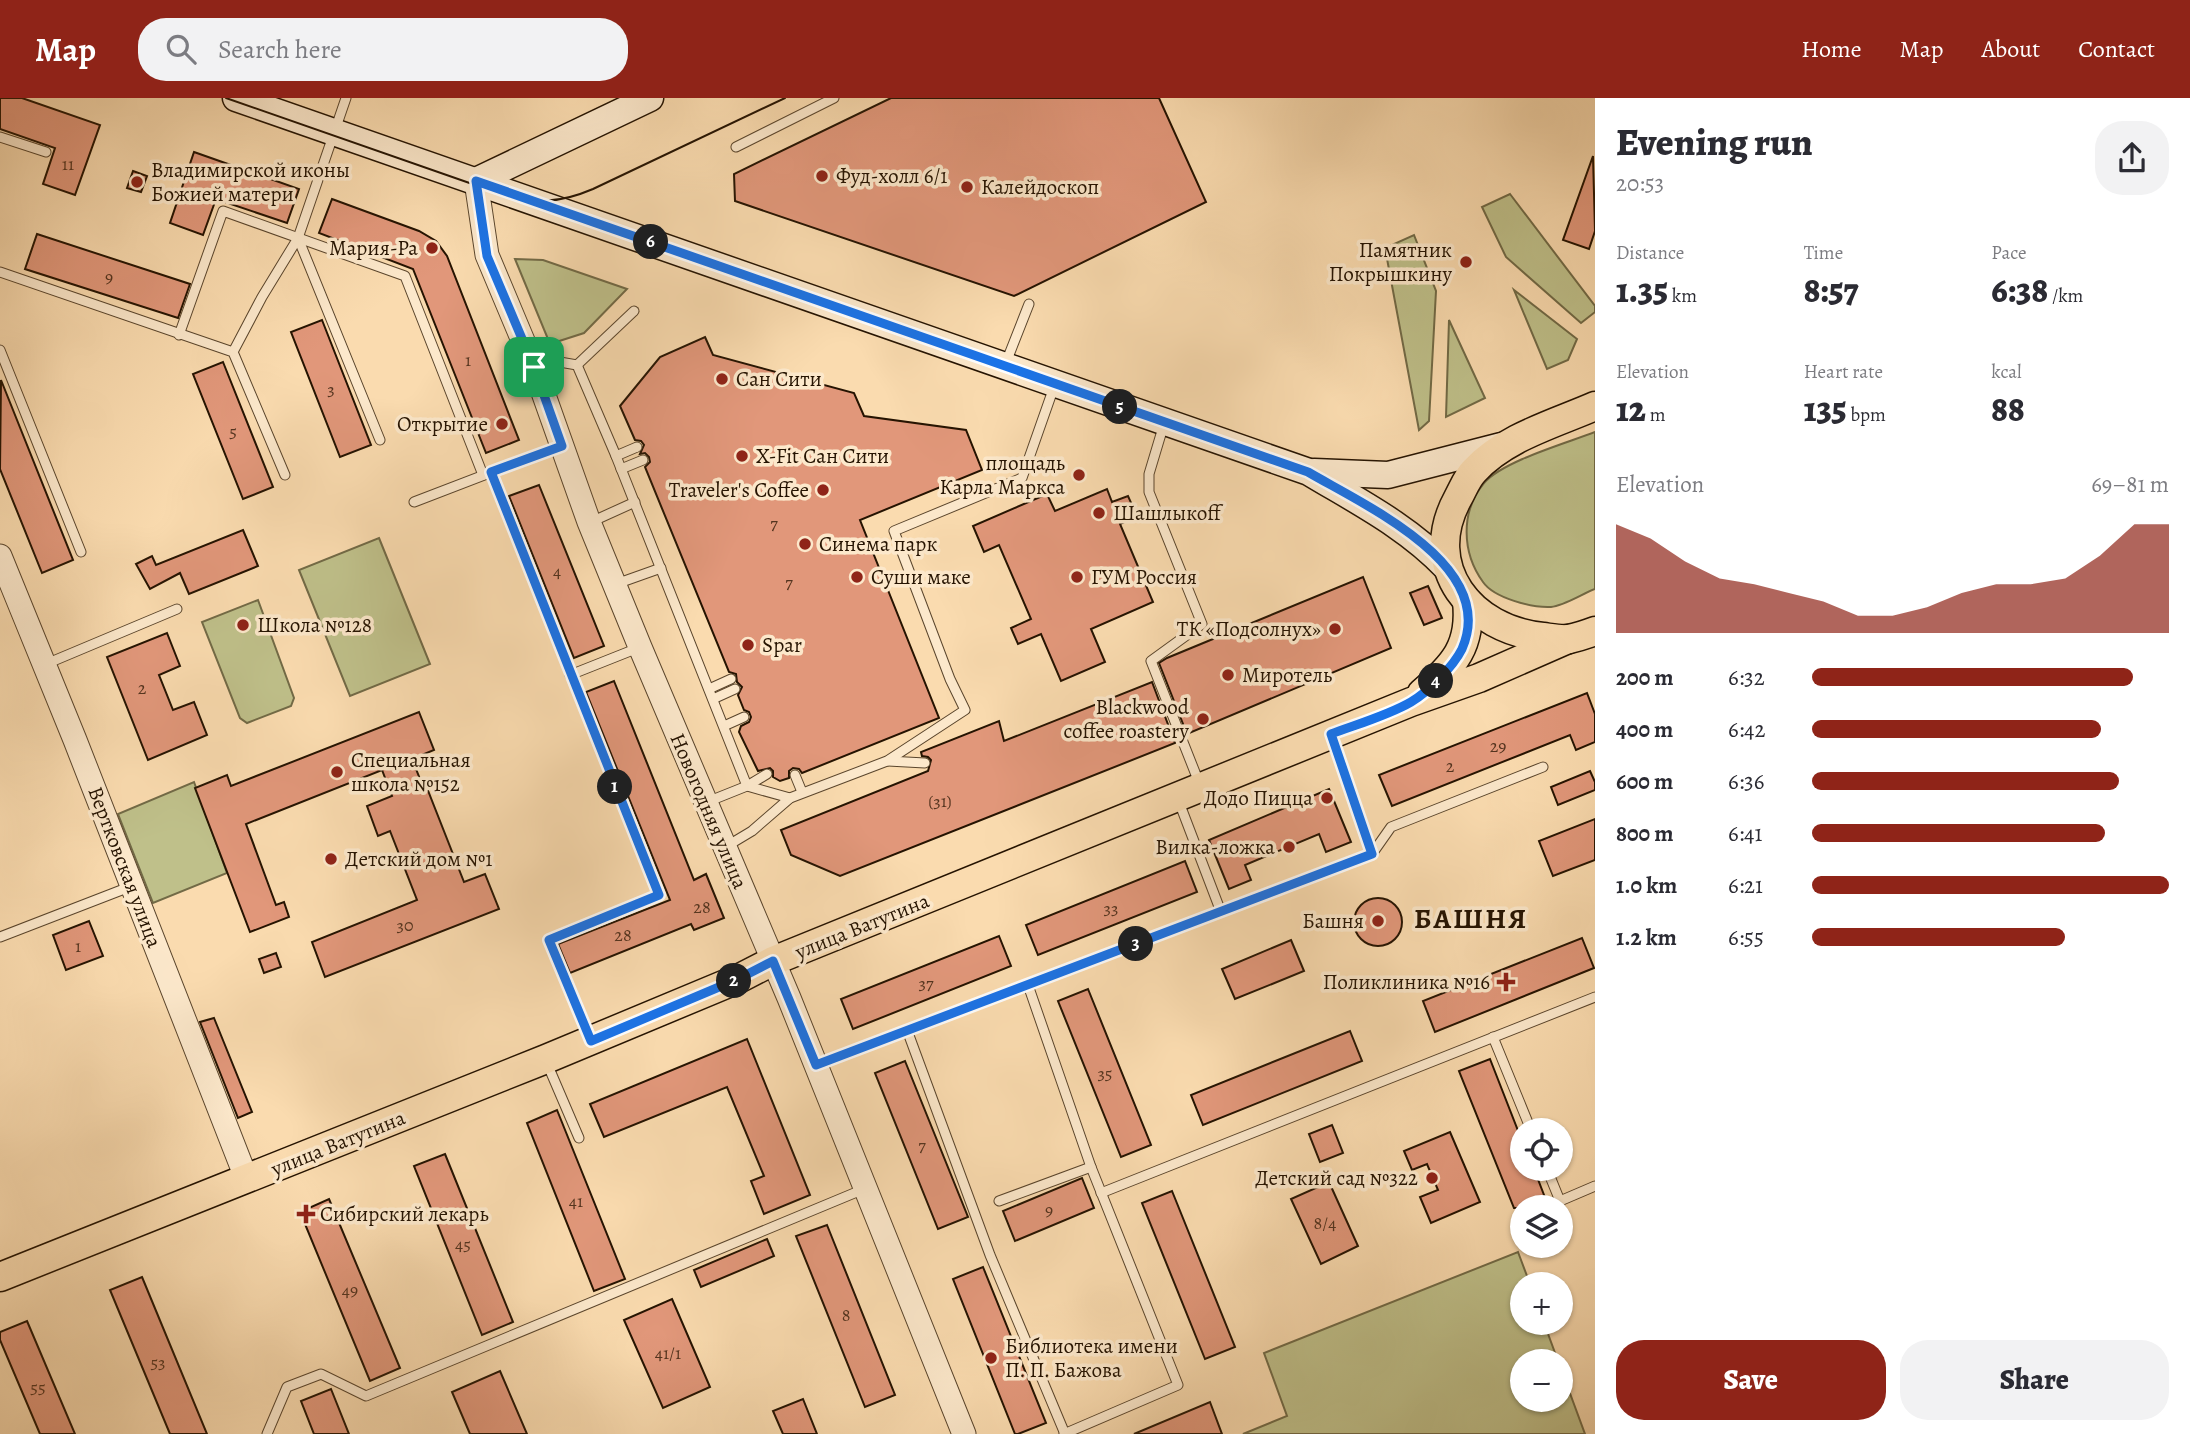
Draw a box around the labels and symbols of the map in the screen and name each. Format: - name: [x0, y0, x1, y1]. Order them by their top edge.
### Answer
- house number: 11: [62, 152, 74, 176]
- place label: Владимирской иконы Божией матери: [151, 156, 350, 208]
- place label: Фуд-холл 6/1: [836, 162, 948, 190]
- marker: Фуд-холл 6/1: [814, 168, 830, 184]
- place label: Калейдоскоп: [981, 173, 1099, 201]
- marker: Владимирской иконы Божией матери: [129, 174, 145, 190]
- marker: Калейдоскоп: [959, 179, 975, 195]
- pin: 6: [634, 225, 668, 260]
- place label: Мария-Ра: [329, 234, 418, 262]
- place label: Памятник Покрышкину: [1329, 236, 1452, 288]
- marker: Мария-Ра: [424, 240, 440, 256]
- marker: Памятник Покрышкину: [1458, 254, 1474, 270]
- house number: 9: [105, 265, 113, 289]
- pin: [504, 337, 564, 397]
- house number: 1: [465, 348, 471, 372]
- place label: Сан Сити: [736, 365, 822, 393]
- marker: Сан Сити: [714, 371, 730, 387]
- house number: 3: [327, 377, 335, 401]
- pin: 5: [1102, 390, 1138, 424]
- place label: Открытие: [397, 410, 488, 438]
- marker: Открытие: [494, 416, 510, 432]
- house number: 5: [229, 419, 237, 443]
- place label: X-Fit Сан Сити: [756, 442, 889, 470]
- marker: X-Fit Сан Сити: [734, 448, 750, 464]
- place label: площадь Карла Маркса: [939, 449, 1065, 501]
- marker: площадь Карла Маркса: [1071, 467, 1087, 483]
- place label: Traveler's Coffee: [669, 476, 809, 504]
- marker: Traveler's Coffee: [815, 482, 831, 498]
- place label: Шашлыкоff: [1113, 499, 1224, 527]
- marker: Шашлыкоff: [1091, 505, 1107, 521]
- house number: 7: [770, 511, 778, 535]
- place label: Синема парк: [819, 530, 937, 558]
- marker: Синема парк: [797, 536, 813, 552]
- house number: 4: [553, 559, 561, 583]
- place label: Суши маке: [871, 563, 971, 591]
- place label: ГУМ Россия: [1091, 563, 1197, 591]
- marker: Суши маке: [849, 569, 865, 585]
- marker: ГУМ Россия: [1069, 569, 1085, 585]
- house number: 7: [785, 570, 793, 594]
- place label: Школа №128: [257, 611, 372, 639]
- place label: ТК «Подсолнух»: [1177, 615, 1321, 643]
- marker: Школа №128: [235, 617, 251, 633]
- marker: ТК «Подсолнух»: [1327, 621, 1343, 637]
- place label: Spar: [762, 631, 802, 659]
- marker: Spar: [740, 637, 756, 653]
- place label: Миротель: [1242, 661, 1332, 689]
- pin: 4: [1418, 664, 1454, 698]
- marker: Миротель: [1220, 667, 1236, 683]
- house number: 2: [138, 676, 147, 700]
- place label: Blackwood coffee roastery: [1064, 693, 1190, 745]
- marker: Blackwood coffee roastery: [1195, 711, 1211, 727]
- street label: Новогодняя улица: [664, 729, 755, 893]
- house number: 29: [1490, 734, 1506, 758]
- place label: Специальная школа №152: [351, 746, 471, 798]
- house number: 2: [1446, 754, 1455, 778]
- marker: Специальная школа №152: [329, 764, 345, 780]
- pin: 1: [598, 770, 632, 804]
- street label: Вертковская улица: [81, 782, 169, 952]
- place label: Додо Пицца: [1204, 784, 1313, 812]
- house number: (31): [928, 789, 952, 813]
- marker: Додо Пицца: [1319, 790, 1335, 806]
- place label: Вилка-ложка: [1155, 833, 1275, 861]
- marker: Вилка-ложка: [1281, 839, 1297, 855]
- place label: Детский дом №1: [345, 845, 492, 873]
- marker: Детский дом №1: [323, 851, 339, 867]
- street label: улица Ватутина: [790, 886, 934, 966]
- house number: 28: [693, 895, 711, 919]
- house number: 33: [1104, 896, 1118, 920]
- district label: БАШНЯ: [1414, 900, 1528, 938]
- place label: Башня: [1302, 907, 1364, 935]
- house number: 30: [396, 913, 414, 937]
- marker: Башня: [1370, 913, 1386, 929]
- house number: 28: [614, 923, 632, 947]
- pin: 3: [1118, 926, 1154, 962]
- house number: 1: [75, 934, 81, 958]
- pin: 2: [716, 964, 752, 998]
- place label: Поликлиника №16: [1323, 968, 1490, 996]
- house number: 37: [918, 971, 934, 995]
- marker: Поликлиника №16: [1496, 972, 1516, 992]
- house number: 35: [1097, 1061, 1113, 1085]
- street label: улица Ватутина: [266, 1103, 410, 1183]
- house number: 7: [918, 1133, 926, 1157]
- place label: Детский сад №322: [1255, 1164, 1418, 1192]
- marker: Детский сад №322: [1424, 1170, 1440, 1186]
- house number: 41: [569, 1189, 583, 1213]
- house number: 9: [1045, 1198, 1053, 1222]
- place label: Сибирский лекарь: [320, 1200, 489, 1228]
- marker: Сибирский лекарь: [298, 1206, 314, 1222]
- house number: 8/4: [1314, 1211, 1336, 1235]
- house number: 45: [455, 1232, 471, 1256]
- house number: 49: [342, 1278, 358, 1302]
- house number: 8: [842, 1303, 850, 1327]
- place label: Библиотека имени П. П. Бажова: [1005, 1332, 1178, 1384]
- house number: 41/1: [655, 1341, 681, 1365]
- house number: 53: [150, 1350, 166, 1374]
- marker: Библиотека имени П. П. Бажова: [983, 1350, 999, 1366]
- house number: 55: [30, 1375, 46, 1399]

